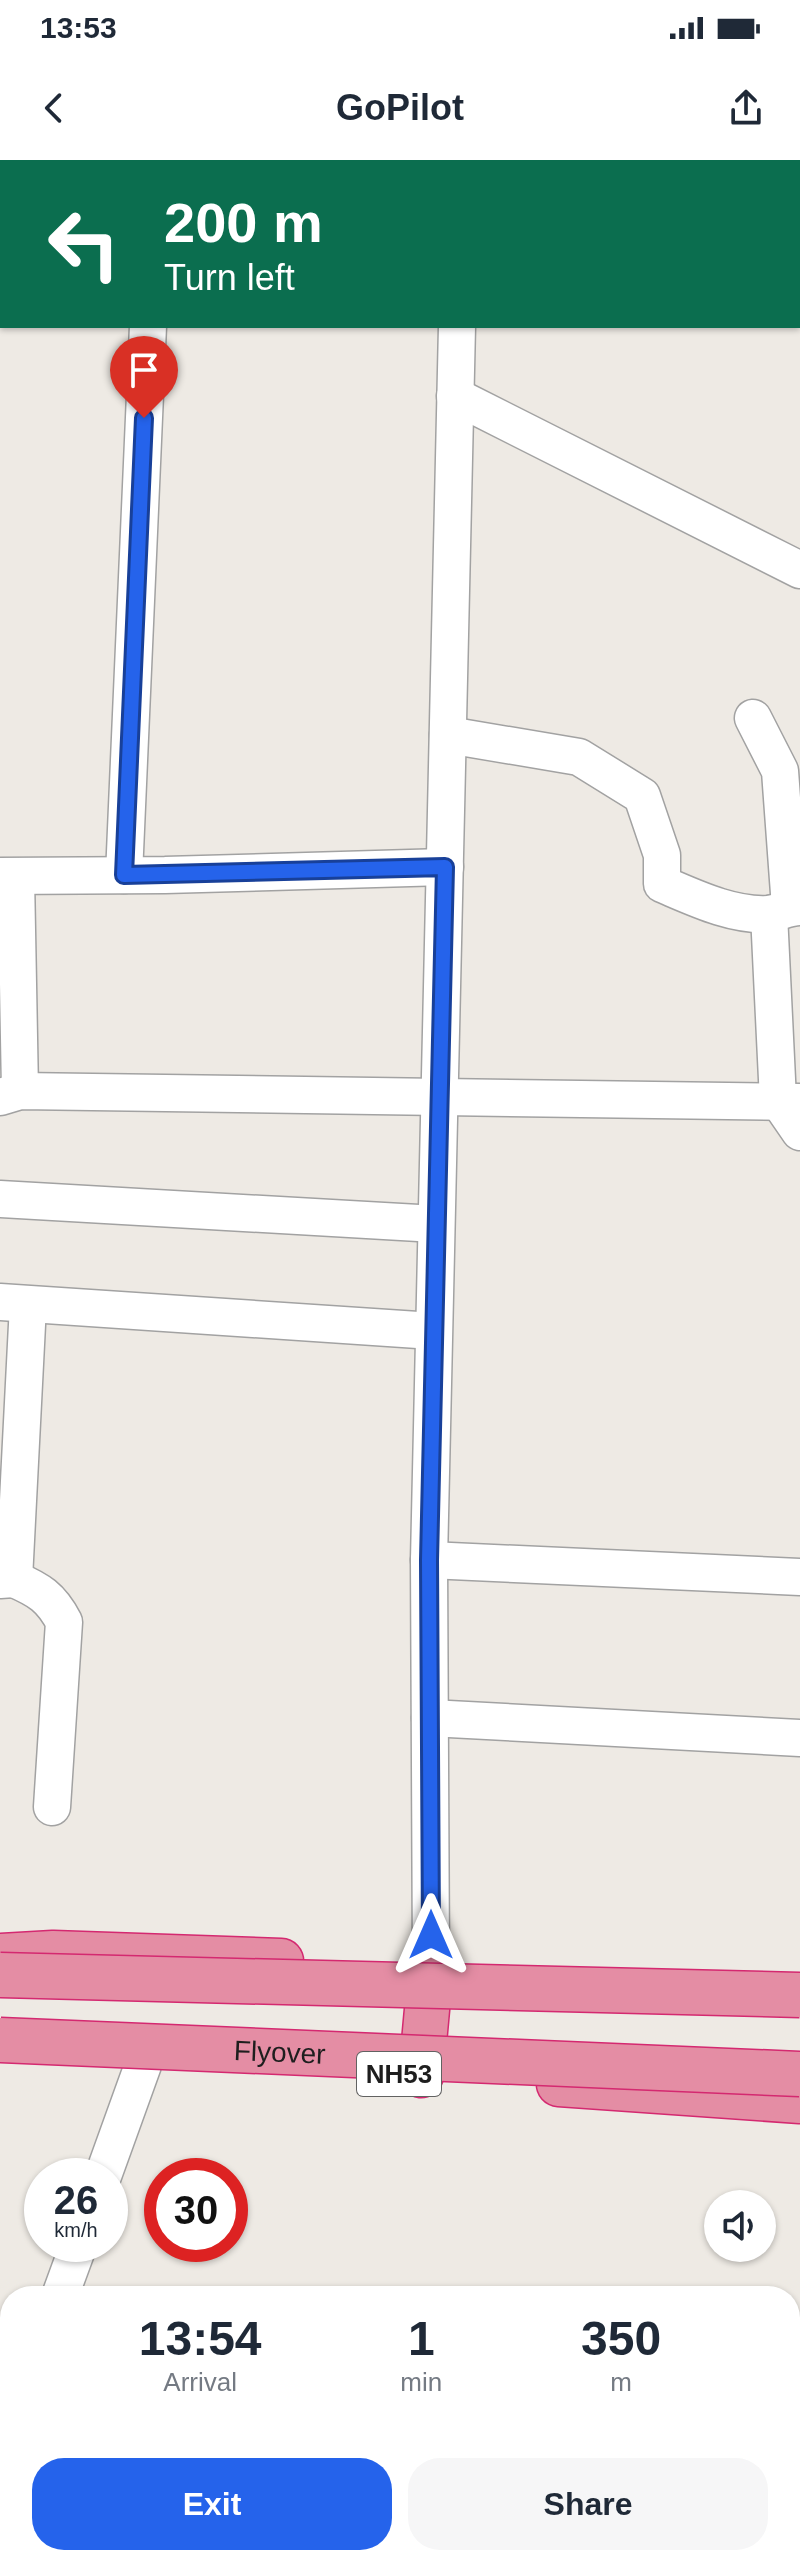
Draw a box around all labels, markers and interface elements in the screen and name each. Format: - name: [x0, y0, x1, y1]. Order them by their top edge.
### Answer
- text: 13:53: [40, 11, 117, 44]
- icon: back: [32, 86, 76, 130]
- icon: share: [724, 86, 768, 130]
- text: GoPilot: [336, 87, 464, 128]
- text: 200 m: [164, 191, 323, 254]
- icon: left: [32, 192, 136, 296]
- text: Turn left: [164, 257, 295, 298]
- pin: [110, 336, 178, 418]
- icon: arrive: [122, 348, 166, 392]
- position arrow: [389, 1893, 473, 1977]
- street label: Flyover: [233, 2034, 326, 2069]
- road number: NH53: [357, 2052, 441, 2096]
- speed limit sign: 30: [144, 2158, 248, 2262]
- text: 26: [54, 2178, 98, 2222]
- map controls: [704, 2190, 776, 2262]
- button: sound: [704, 2190, 776, 2262]
- text: km/h: [54, 2219, 98, 2241]
- text: 13:54: [139, 2312, 262, 2365]
- text: 1: [408, 2312, 435, 2365]
- text: 350: [581, 2312, 661, 2365]
- text: Arrival: [163, 2367, 237, 2397]
- text: min: [400, 2367, 442, 2397]
- text: m: [610, 2367, 632, 2397]
- button: Exit: [32, 2458, 392, 2550]
- button: Share: [408, 2458, 768, 2550]

